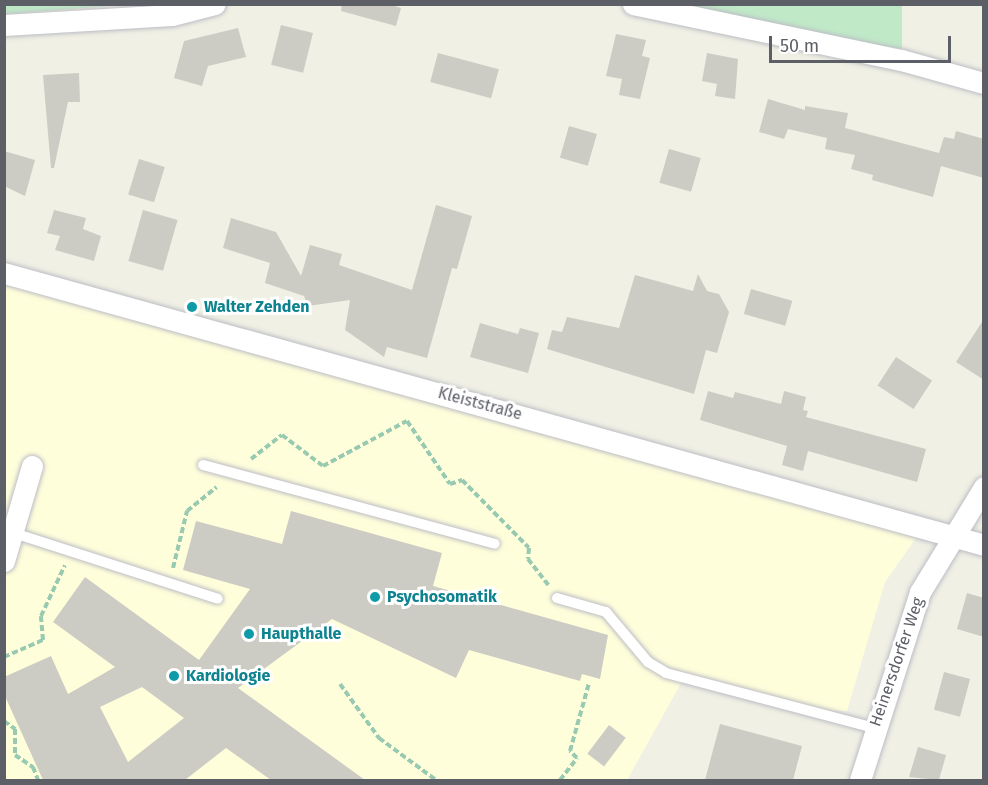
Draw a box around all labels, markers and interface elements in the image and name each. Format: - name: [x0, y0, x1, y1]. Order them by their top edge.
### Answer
- scale bar: [772, 24, 954, 62]
- text: 50 m: [780, 35, 819, 57]
- place label: Walter Zehden: [204, 297, 309, 317]
- marker: Walter Zehden: [185, 300, 199, 314]
- street label: Kleiststraße: [436, 384, 524, 424]
- place label: Psychosomatik: [387, 587, 497, 607]
- marker: Psychosomatik: [368, 590, 382, 604]
- street label: Heinersdorfer Weg: [866, 595, 928, 729]
- place label: Haupthalle: [261, 624, 341, 644]
- marker: Haupthalle: [242, 627, 256, 641]
- place label: Kardiologie: [186, 666, 270, 686]
- marker: Kardiologie: [167, 669, 181, 683]

